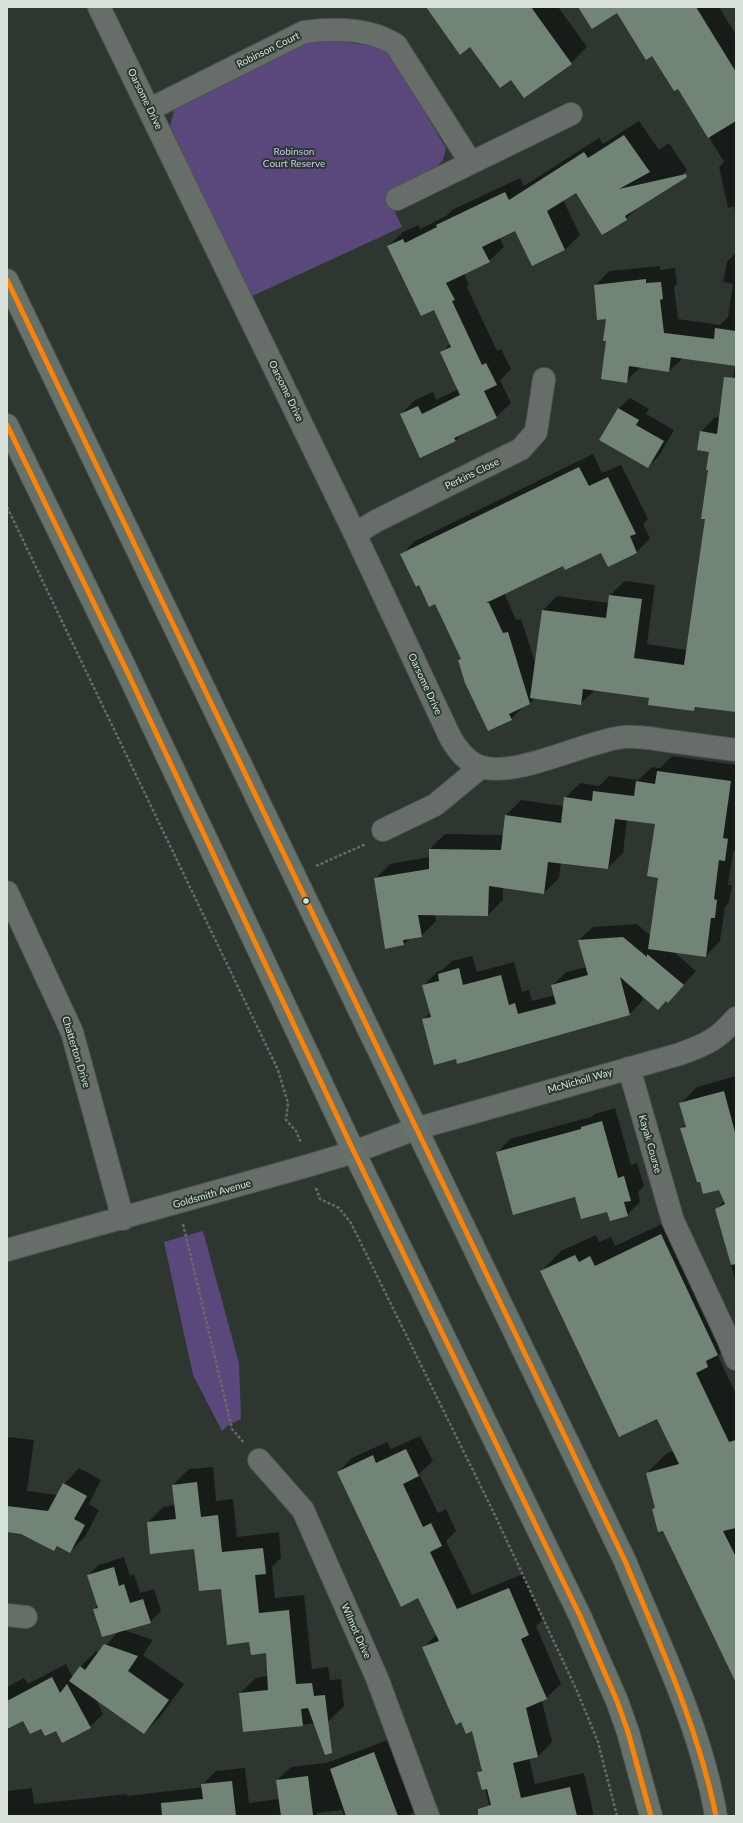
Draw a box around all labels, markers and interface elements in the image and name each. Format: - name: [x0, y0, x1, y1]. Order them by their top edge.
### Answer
- street label: Robinson Court: [235, 30, 301, 70]
- street label: Oarsome Drive: [125, 67, 165, 131]
- park label: Robinson Court Reserve: [263, 146, 325, 170]
- street label: Oarsome Drive: [266, 359, 306, 423]
- street label: Perkins Close: [443, 456, 501, 492]
- street label: Oarsome Drive: [406, 651, 444, 717]
- unlabelled marker: [301, 896, 311, 906]
- street label: Chatterton Drive: [59, 1015, 93, 1089]
- street label: McNicholl Way: [546, 1066, 614, 1096]
- street label: Kayak Course: [636, 1113, 664, 1175]
- street label: Goldsmith Avenue: [172, 1177, 252, 1211]
- street label: Wilmot Drive: [339, 1602, 373, 1660]

